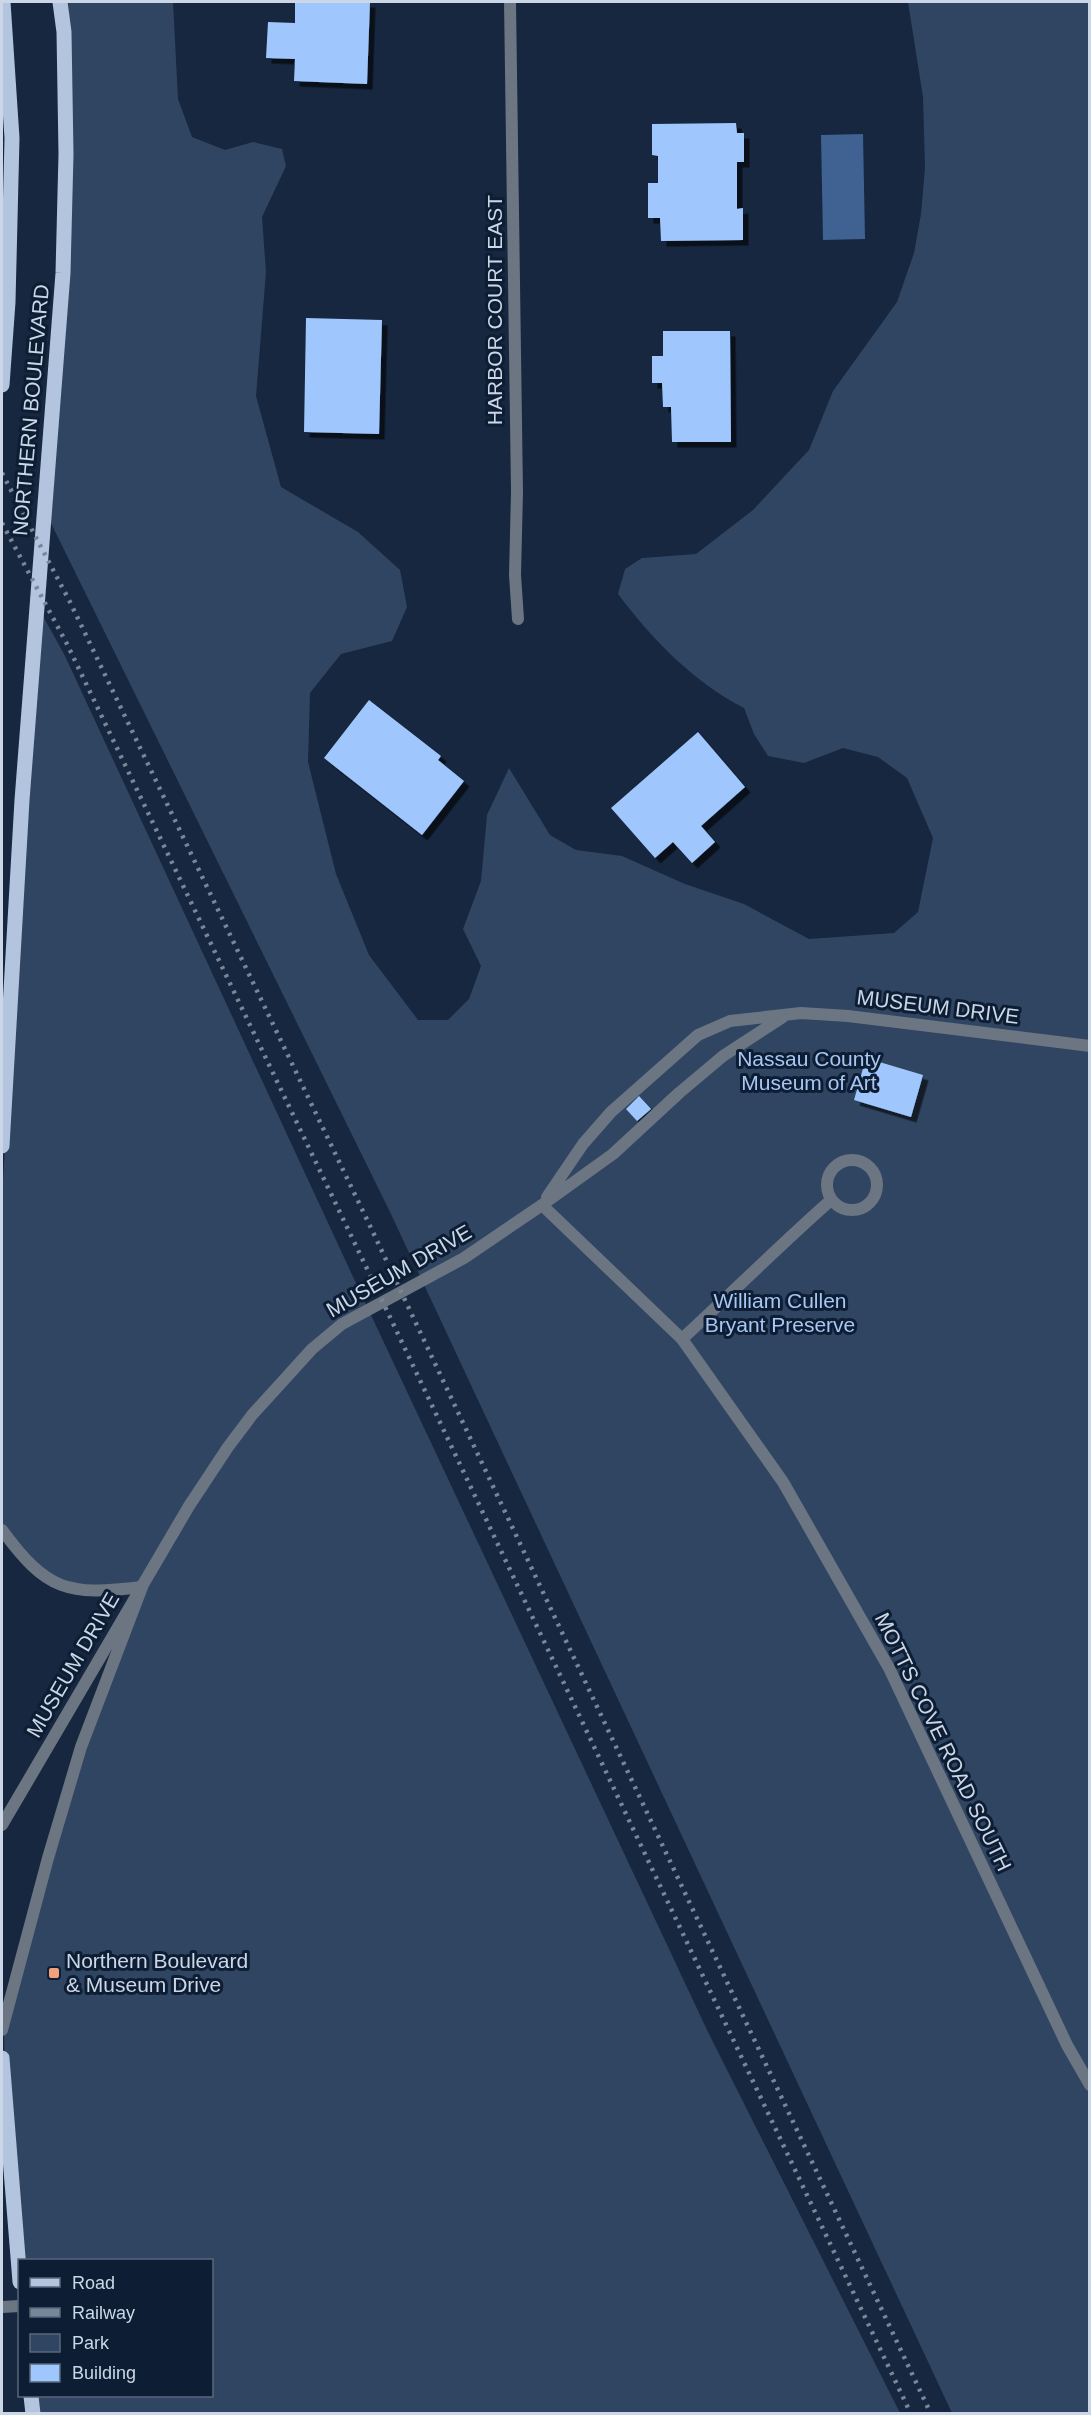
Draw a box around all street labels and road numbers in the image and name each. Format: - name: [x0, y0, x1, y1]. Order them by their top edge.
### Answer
- street label: HARBOR COURT EAST: [483, 195, 506, 425]
- street label: NORTHERN BOULEVARD: [8, 283, 53, 537]
- street label: MUSEUM DRIVE: [856, 985, 1021, 1028]
- street label: MUSEUM DRIVE: [322, 1220, 475, 1321]
- street label: MUSEUM DRIVE: [22, 1588, 123, 1741]
- street label: MOTTS COVE ROAD SOUTH: [871, 1609, 1016, 1875]

